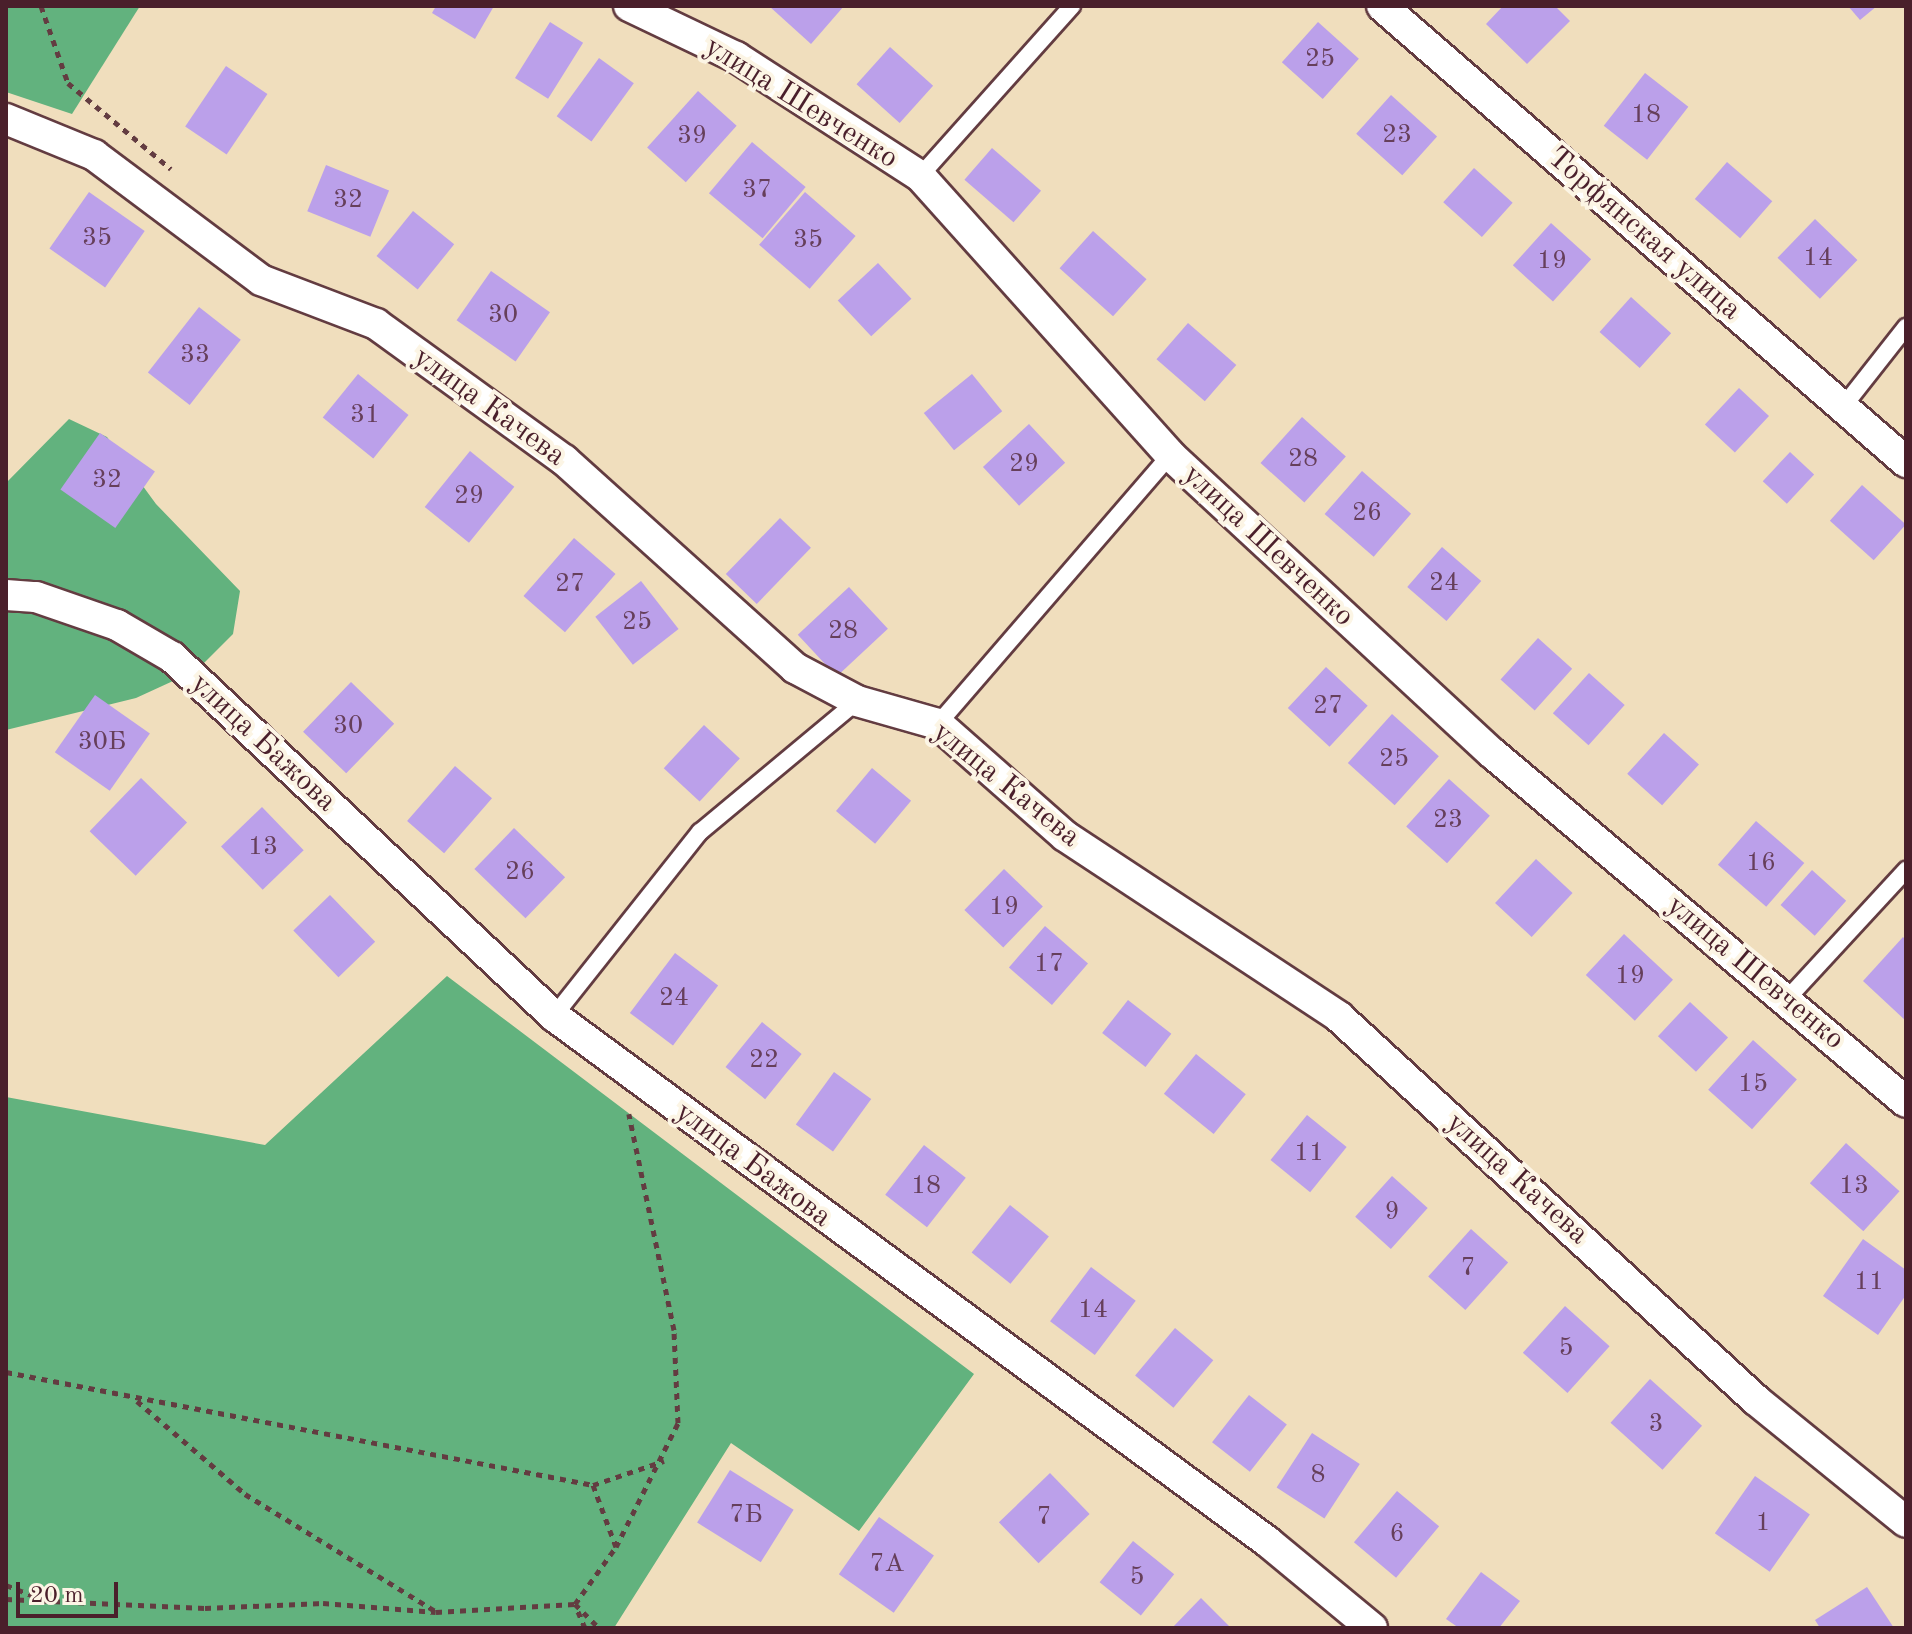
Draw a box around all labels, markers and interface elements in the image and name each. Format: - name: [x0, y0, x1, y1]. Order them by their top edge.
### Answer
- street label: улица Шевченко: [698, 29, 904, 177]
- house number: 25: [1305, 44, 1335, 76]
- house number: 18: [1631, 100, 1661, 132]
- house number: 23: [1382, 120, 1412, 152]
- house number: 39: [677, 121, 707, 153]
- street label: Торфянская улица: [1540, 140, 1748, 328]
- house number: 37: [742, 175, 772, 207]
- house number: 32: [333, 185, 363, 217]
- house number: 35: [82, 223, 112, 255]
- house number: 35: [793, 225, 823, 257]
- house number: 14: [1803, 243, 1833, 275]
- house number: 19: [1537, 246, 1567, 278]
- house number: 30: [488, 300, 518, 332]
- house number: 33: [180, 340, 210, 372]
- street label: улица Качева: [406, 340, 572, 474]
- house number: 31: [350, 400, 380, 432]
- house number: 28: [1288, 444, 1318, 476]
- house number: 29: [1009, 449, 1039, 481]
- street label: улица Шевченко: [1175, 457, 1361, 635]
- house number: 32: [92, 465, 122, 497]
- house number: 29: [454, 481, 484, 513]
- house number: 26: [1352, 498, 1382, 530]
- house number: 24: [1429, 568, 1459, 600]
- house number: 27: [555, 569, 585, 601]
- house number: 25: [622, 607, 652, 639]
- house number: 28: [828, 616, 858, 648]
- street label: улица Бажова: [182, 666, 344, 820]
- house number: 27: [1313, 691, 1343, 723]
- house number: 30: [333, 711, 363, 743]
- street label: улица Качева: [925, 714, 1087, 856]
- house number: 30Б: [78, 727, 126, 759]
- house number: 25: [1379, 744, 1409, 776]
- house number: 23: [1433, 805, 1463, 837]
- house number: 13: [248, 832, 278, 864]
- house number: 16: [1746, 848, 1776, 880]
- house number: 26: [505, 857, 535, 889]
- street label: улица Шевченко: [1659, 888, 1851, 1058]
- house number: 19: [989, 892, 1019, 924]
- house number: 17: [1034, 949, 1064, 981]
- house number: 19: [1615, 961, 1645, 993]
- house number: 24: [659, 983, 689, 1015]
- house number: 22: [749, 1045, 779, 1077]
- house number: 15: [1738, 1069, 1768, 1101]
- street label: улица Бажова: [668, 1094, 838, 1236]
- street label: улица Качева: [1438, 1105, 1596, 1253]
- house number: 11: [1294, 1138, 1324, 1170]
- house number: 18: [911, 1171, 941, 1203]
- house number: 13: [1839, 1171, 1869, 1203]
- house number: 9: [1384, 1197, 1400, 1229]
- house number: 7: [1460, 1253, 1476, 1285]
- house number: 11: [1854, 1267, 1884, 1299]
- house number: 14: [1078, 1295, 1108, 1327]
- house number: 5: [1558, 1333, 1574, 1365]
- house number: 3: [1648, 1409, 1664, 1441]
- house number: 8: [1310, 1460, 1326, 1492]
- house number: 7Б: [729, 1500, 763, 1532]
- house number: 7: [1036, 1502, 1052, 1534]
- house number: 1: [1755, 1508, 1771, 1540]
- house number: 6: [1389, 1519, 1405, 1551]
- house number: 7А: [870, 1549, 904, 1581]
- house number: 5: [1129, 1562, 1145, 1594]
- scale bar: [20, 1566, 122, 1616]
- text: 20 m: [30, 1584, 84, 1608]

